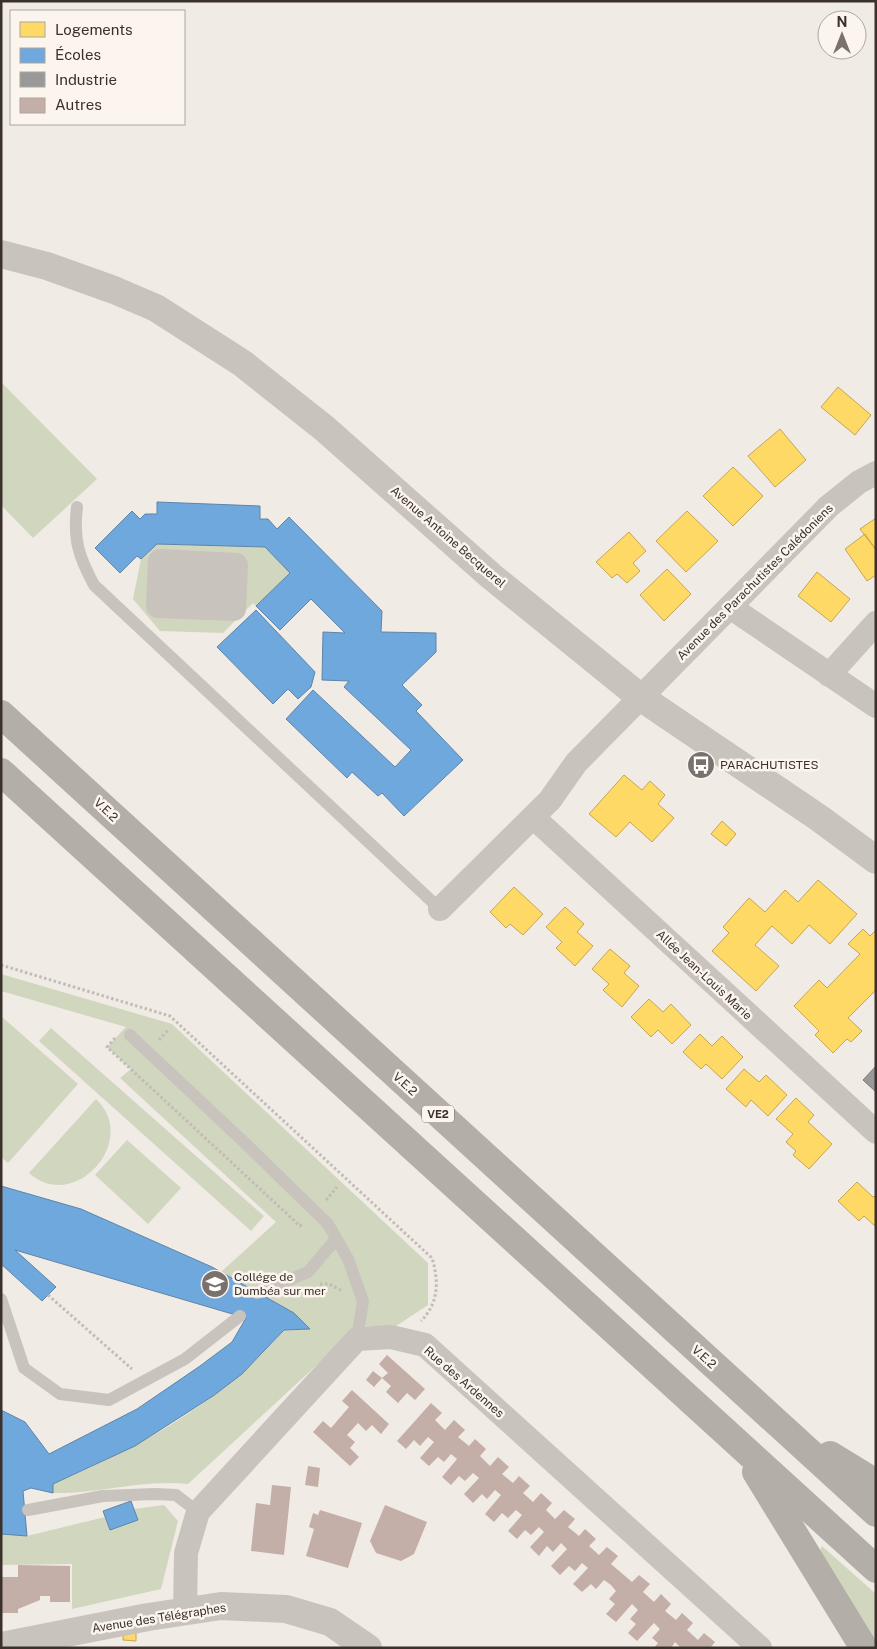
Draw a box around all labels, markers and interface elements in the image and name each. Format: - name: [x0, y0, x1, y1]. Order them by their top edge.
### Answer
- legend: [10, 10, 185, 125]
- north arrow: [817, 10, 867, 60]
- text: N: [837, 14, 847, 30]
- text: Logements: [55, 21, 133, 38]
- text: Écoles: [55, 46, 101, 63]
- text: Industrie: [55, 71, 117, 88]
- text: Autres: [55, 96, 102, 113]
- street label: Avenue Antoine Becquerel: [388, 483, 509, 591]
- street label: Avenue des Parachutistes Calédoniens: [674, 501, 836, 663]
- bus stop icon: PARACHUTISTES: [686, 750, 716, 780]
- place label: PARACHUTISTES: [720, 758, 819, 772]
- street label: V.E.2: [91, 795, 121, 825]
- street label: Allée Jean-Louis Marie: [653, 927, 755, 1023]
- street label: V.E.2: [390, 1070, 420, 1098]
- road number: VE2: [422, 1106, 454, 1122]
- school or university icon: Collége de Dumbéa sur mer: [200, 1269, 230, 1299]
- place label: Collége de Dumbéa sur mer: [234, 1270, 326, 1298]
- street label: V.E.2: [689, 1343, 719, 1371]
- street label: Rue des Ardennes: [421, 1344, 507, 1420]
- street label: Avenue des Télégraphes: [91, 1600, 227, 1636]

